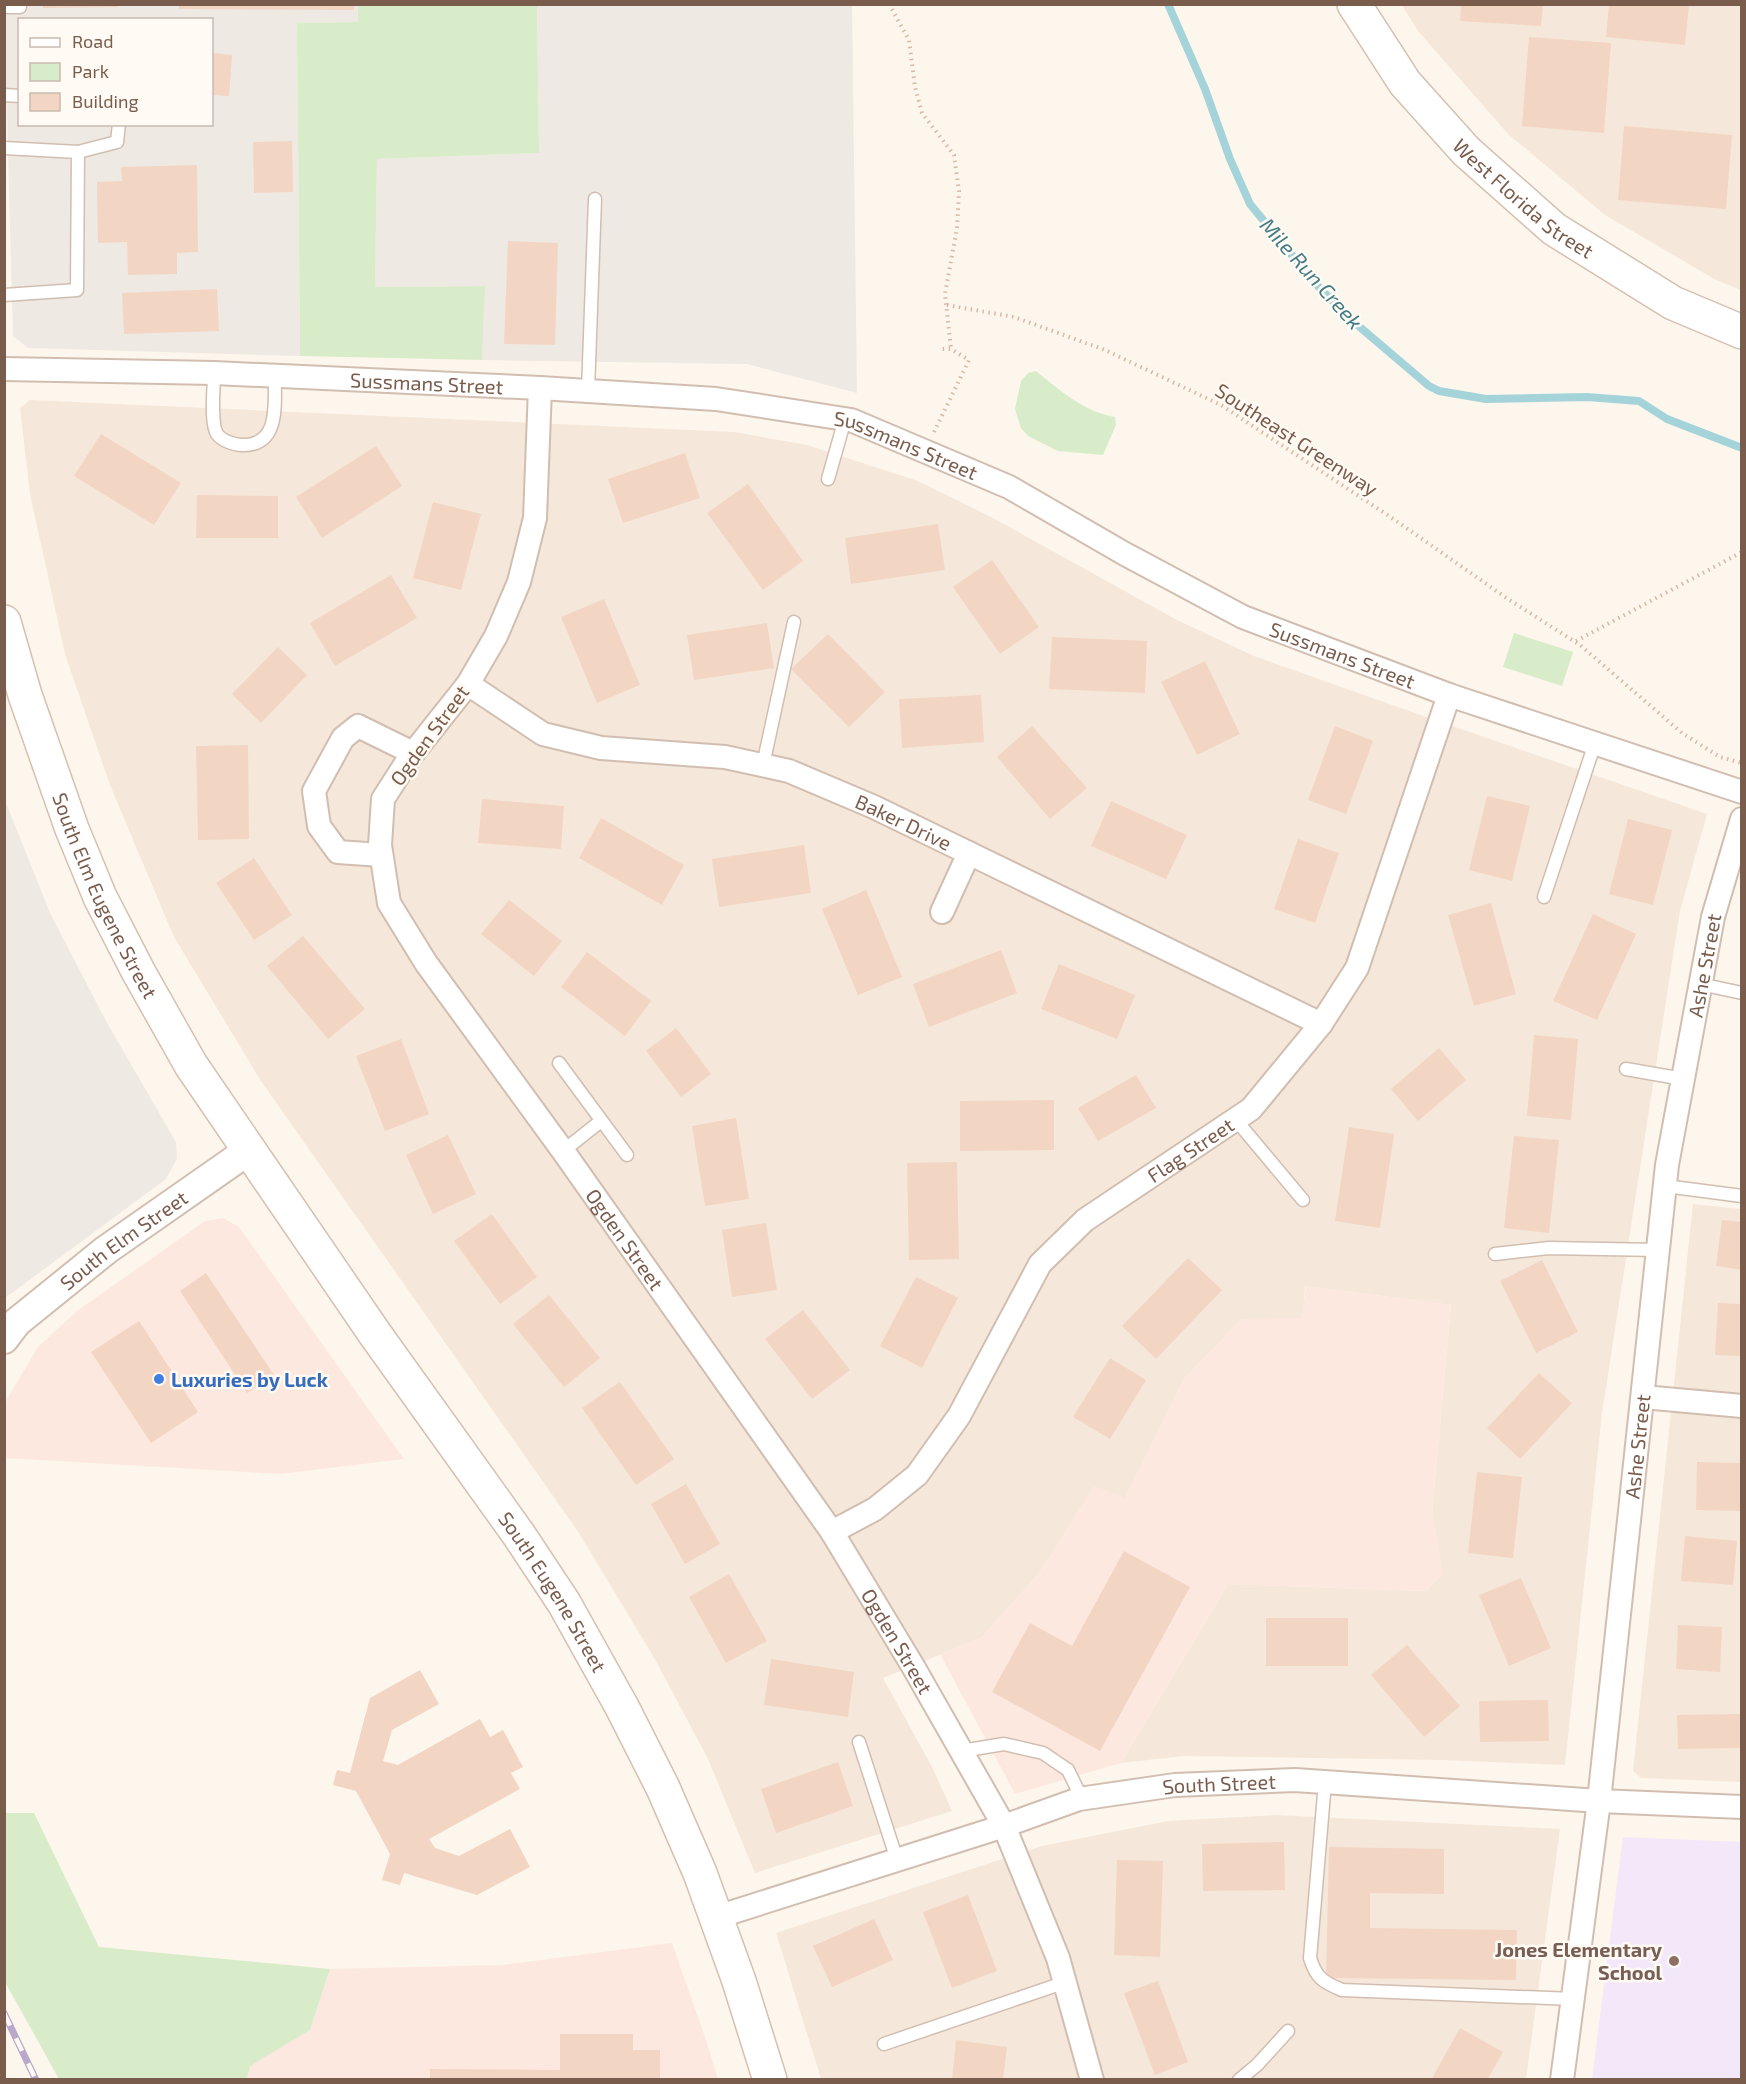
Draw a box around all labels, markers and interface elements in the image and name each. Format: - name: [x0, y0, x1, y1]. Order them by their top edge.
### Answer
- legend: [18, 18, 213, 126]
- text: Road: [72, 30, 113, 52]
- text: Park: [72, 60, 109, 82]
- text: Building: [72, 90, 139, 112]
- street label: West Florida Street: [1448, 133, 1599, 263]
- water label: Mile Run Creek: [1256, 212, 1368, 334]
- street label: Sussmans Street: [350, 367, 504, 398]
- street label: Southeast Greenway: [1211, 378, 1383, 501]
- street label: Sussmans Street: [832, 406, 982, 484]
- street label: Sussmans Street: [1266, 616, 1419, 693]
- street label: Ogden Street: [385, 680, 474, 790]
- street label: South Elm Eugene Street: [48, 789, 163, 1003]
- street label: Baker Drive: [852, 789, 956, 855]
- street label: Ashe Street: [1683, 911, 1725, 1019]
- street label: Flag Street: [1142, 1112, 1238, 1187]
- street label: Ogden Street: [581, 1184, 669, 1294]
- street label: South Elm Street: [55, 1185, 192, 1295]
- place label: Luxuries by Luck: [171, 1367, 329, 1392]
- marker: Luxuries by Luck: [152, 1372, 166, 1386]
- street label: Ashe Street: [1619, 1393, 1654, 1500]
- street label: South Eugene Street: [494, 1507, 612, 1676]
- street label: Ogden Street: [857, 1584, 938, 1698]
- street label: South Street: [1161, 1769, 1277, 1799]
- place label: Jones Elementary School: [1495, 1937, 1663, 1984]
- marker: Jones Elementary School: [1667, 1954, 1681, 1968]

